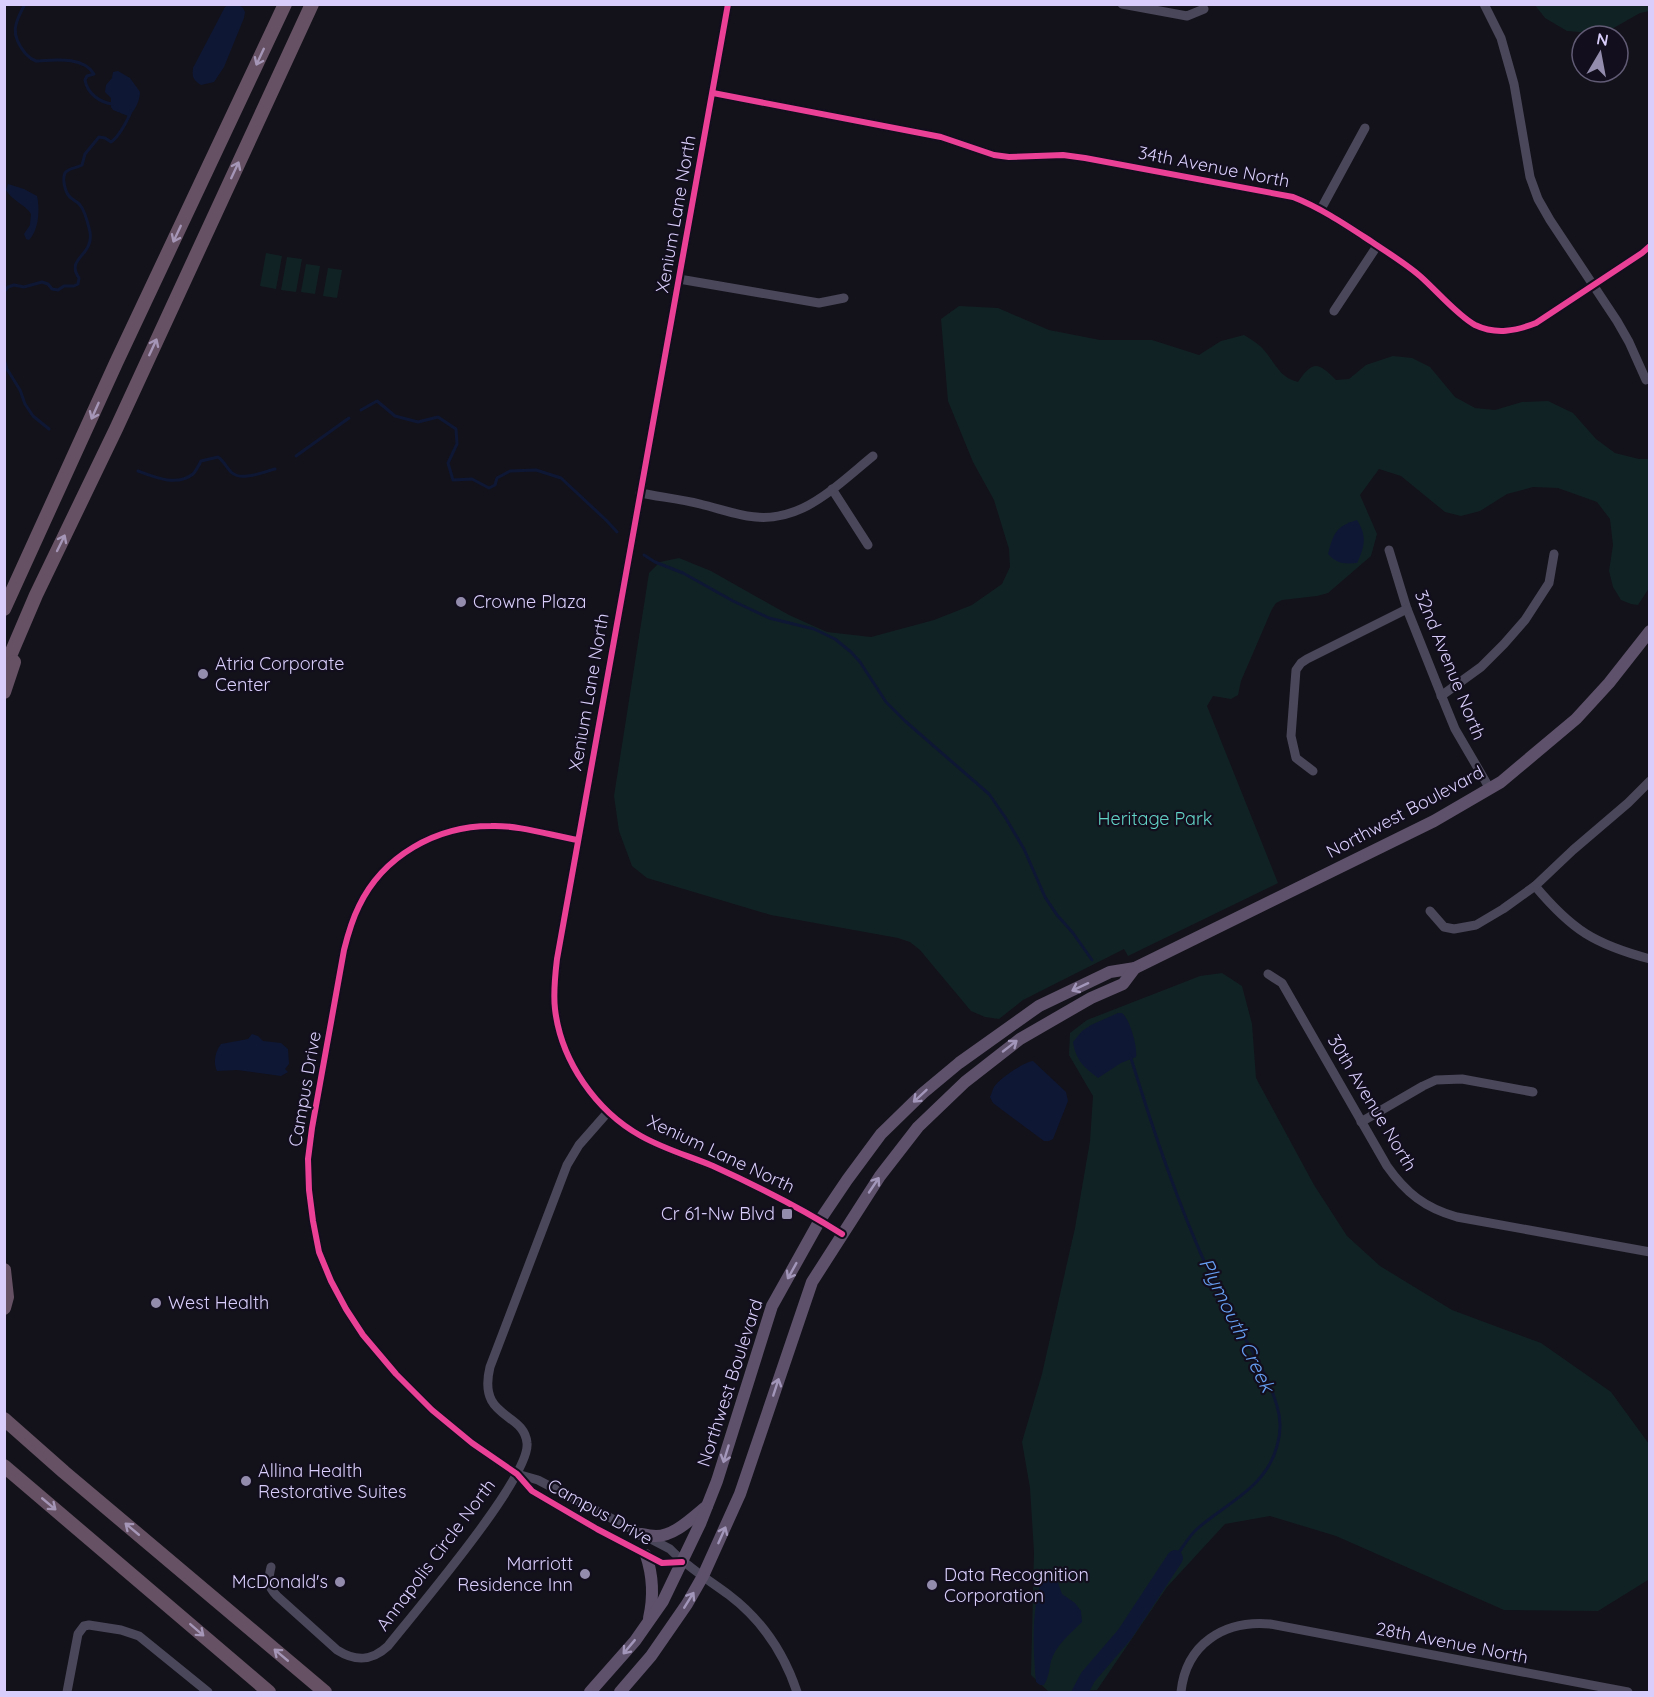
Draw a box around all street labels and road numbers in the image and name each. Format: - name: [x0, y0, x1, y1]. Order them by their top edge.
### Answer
- street label: Xenium Lane North: [650, 133, 701, 295]
- street label: 34th Avenue North: [1136, 141, 1292, 192]
- street label: 32nd Avenue North: [1410, 587, 1491, 743]
- street label: Xenium Lane North: [563, 611, 614, 773]
- street label: Northwest Boulevard: [1322, 760, 1487, 863]
- street label: Campus Drive: [283, 1029, 326, 1148]
- street label: 30th Avenue North: [1323, 1030, 1422, 1175]
- street label: Xenium Lane North: [644, 1109, 798, 1198]
- street label: Northwest Boulevard: [692, 1296, 768, 1470]
- street label: Campus Drive: [544, 1473, 657, 1550]
- street label: Annapolis Circle North: [371, 1474, 500, 1635]
- street label: 28th Avenue North: [1374, 1616, 1530, 1669]

